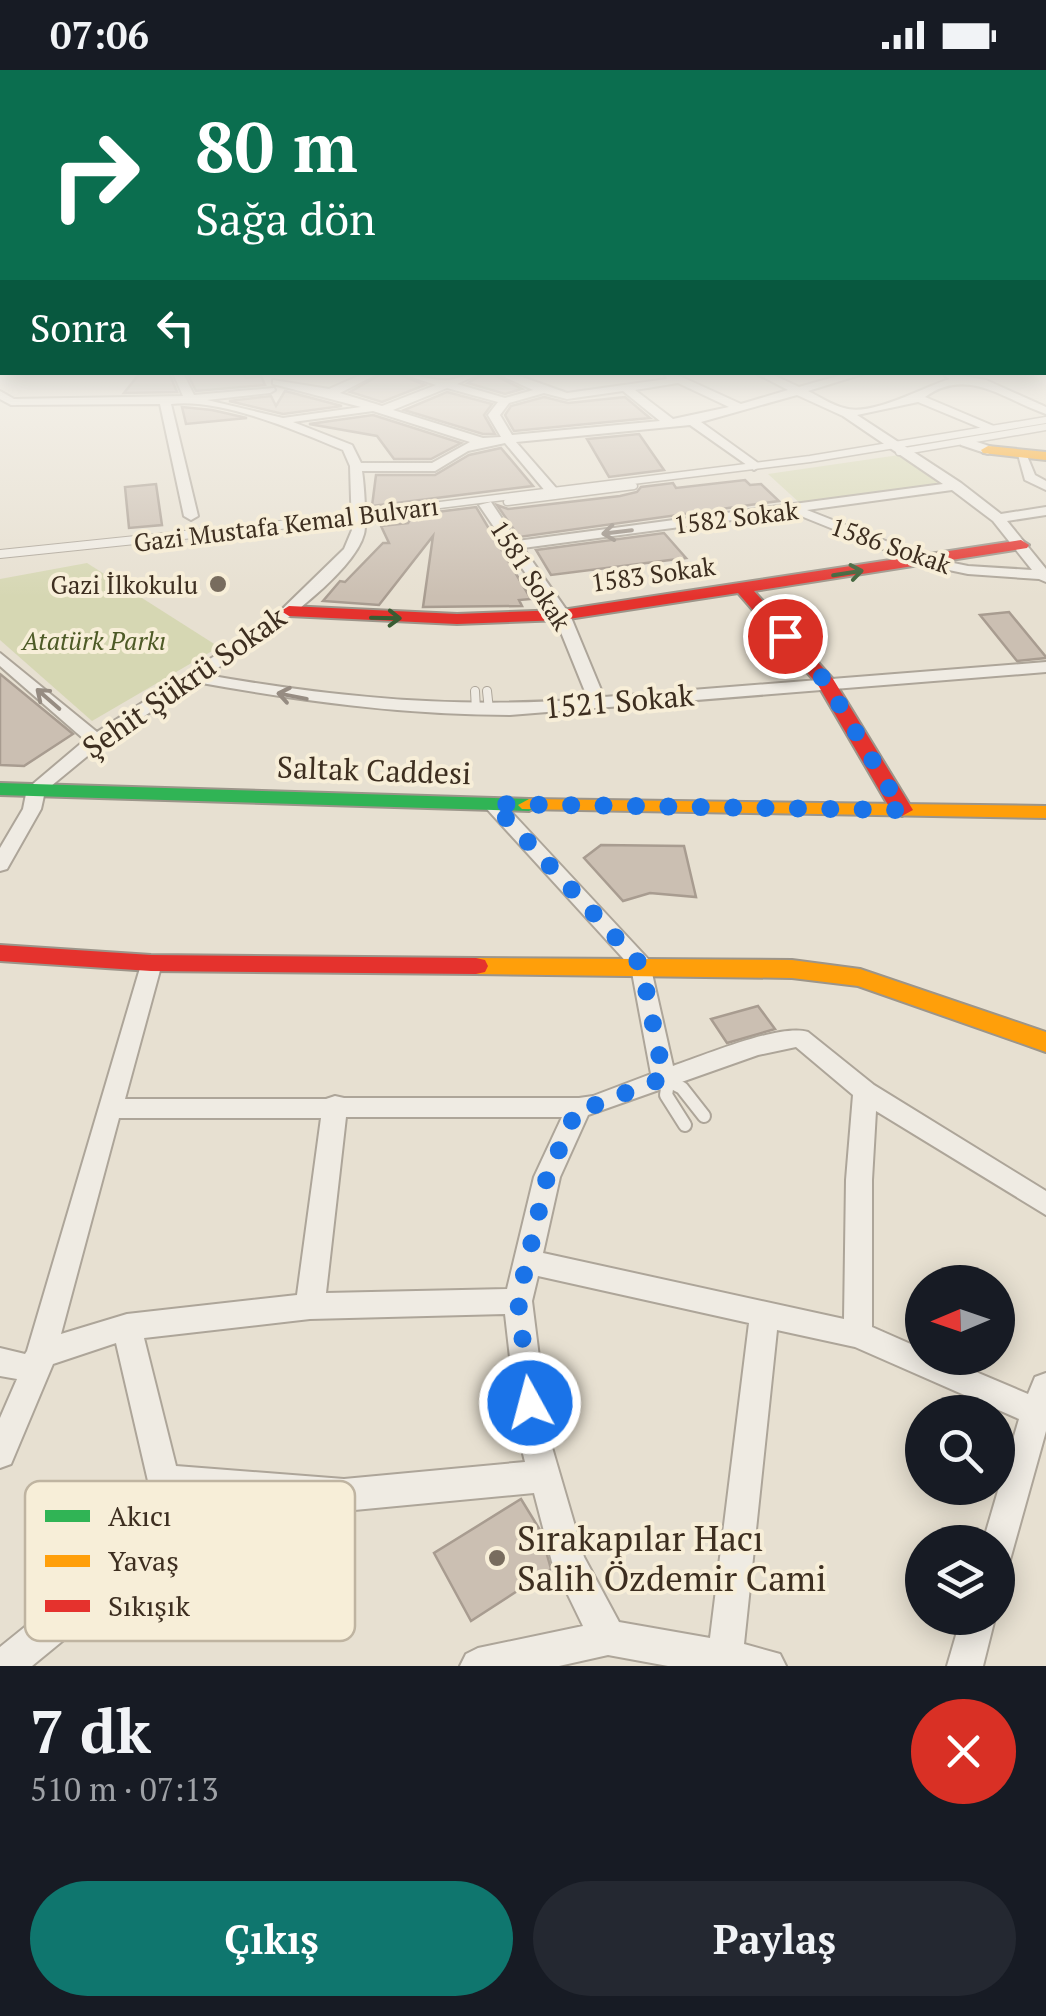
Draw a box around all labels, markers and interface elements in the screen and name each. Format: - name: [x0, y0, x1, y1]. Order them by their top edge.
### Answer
- text: 07:06: [50, 10, 149, 60]
- text: 80 m: [195, 99, 358, 192]
- icon: right: [30, 110, 160, 240]
- text: Sağa dön: [195, 188, 376, 248]
- icon: left: [148, 300, 203, 355]
- text: Sonra: [30, 303, 128, 353]
- street label: Gazi Mustafa Kemal Bulvarı: [132, 489, 440, 559]
- street label: 1582 Sokak: [672, 493, 800, 541]
- street label: 1586 Sokak: [827, 509, 956, 581]
- street label: 1581 Sokak: [483, 514, 579, 636]
- one-way arrow: [601, 523, 634, 542]
- street label: 1583 Sokak: [589, 549, 717, 599]
- one-way arrow: [831, 563, 864, 581]
- place label: Gazi İlkokulu: [50, 568, 198, 601]
- marker: Gazi İlkokulu: [207, 573, 229, 595]
- pin: [743, 594, 828, 679]
- street label: Şehit Şükrü Sokak: [74, 597, 294, 767]
- one-way arrow: [370, 608, 402, 627]
- icon: arrive: [758, 609, 813, 664]
- park label: Atatürk Parkı: [20, 624, 166, 657]
- street label: 1521 Sokak: [543, 674, 696, 727]
- one-way arrow: [277, 685, 309, 704]
- one-way arrow: [36, 688, 61, 711]
- street label: Saltak Caddesi: [276, 747, 472, 793]
- north arrow: [905, 1265, 1015, 1375]
- map controls: [905, 1265, 1015, 1635]
- position arrow: [478, 1351, 582, 1455]
- button: search: [905, 1395, 1015, 1505]
- legend: [25, 1481, 355, 1641]
- text: Akıcı: [108, 1497, 171, 1534]
- place label: Sırakapılar Hacı Salih Özdemir Cami: [517, 1515, 827, 1601]
- button: layers: [905, 1525, 1015, 1635]
- text: Yavaş: [108, 1542, 179, 1579]
- marker: Sırakapılar Hacı Salih Özdemir Cami: [486, 1547, 508, 1569]
- text: Sıkışık: [108, 1587, 190, 1624]
- text: 7 dk: [30, 1691, 151, 1770]
- button: close: [911, 1699, 1016, 1804]
- text: 510 m · 07:13: [30, 1768, 218, 1810]
- button: Çıkış: [30, 1881, 513, 1996]
- button: Paylaş: [533, 1881, 1016, 1996]

